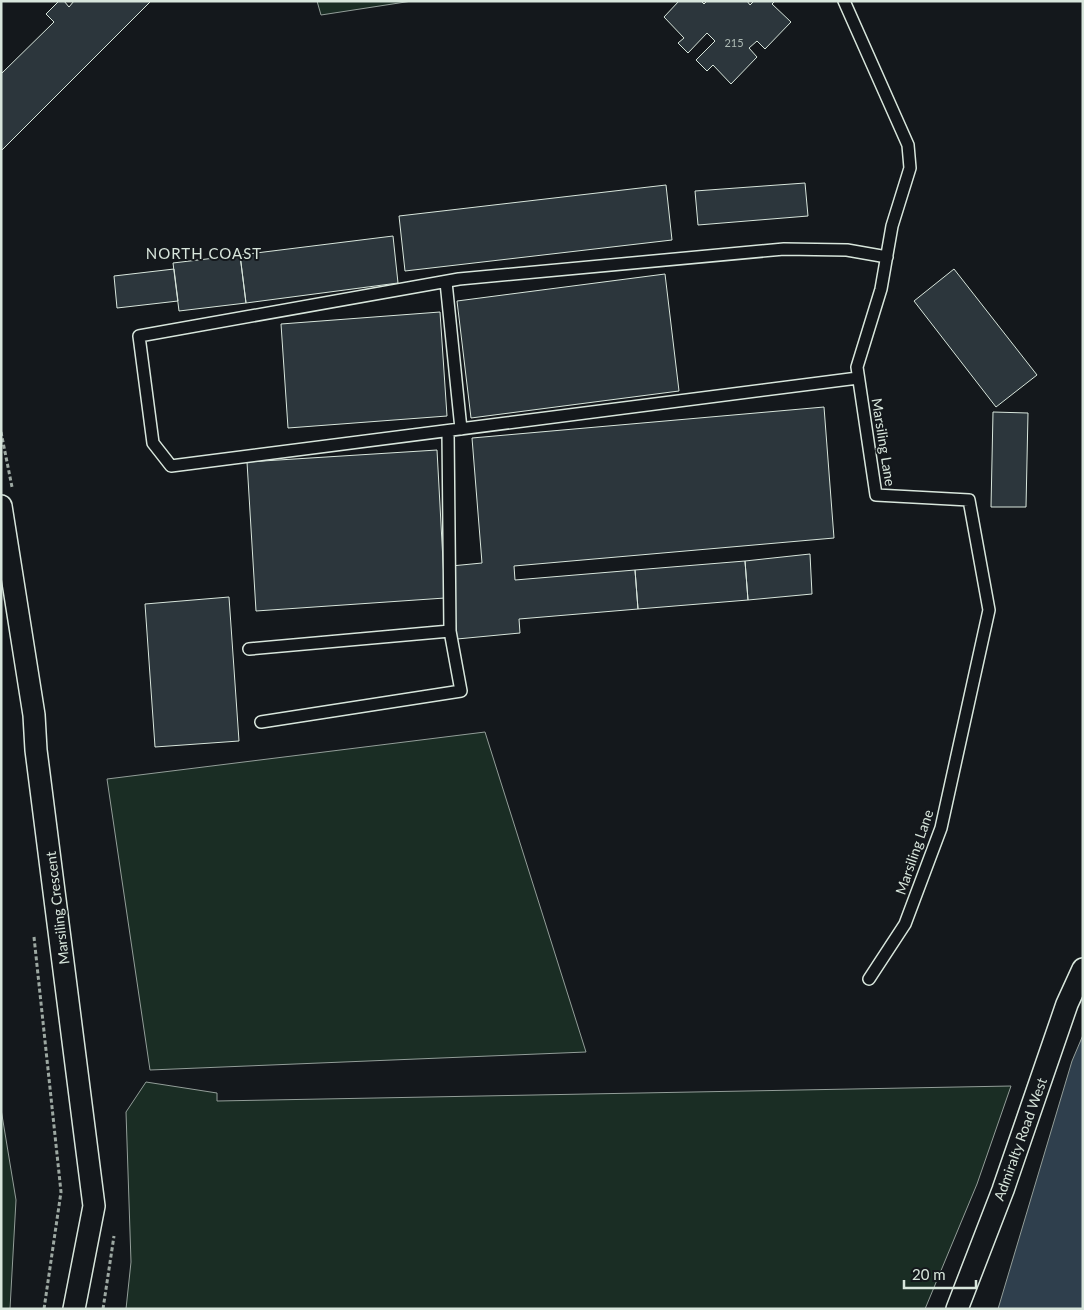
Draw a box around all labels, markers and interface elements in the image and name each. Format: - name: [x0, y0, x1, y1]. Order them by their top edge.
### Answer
- house number: 215: [724, 36, 744, 49]
- district label: NORTH COAST: [146, 244, 262, 262]
- street label: Marsiling Lane: [869, 397, 899, 487]
- street label: Marsiling Lane: [891, 807, 937, 897]
- street label: Marsiling Crescent: [42, 850, 72, 966]
- street label: Admiralty Road West: [990, 1075, 1050, 1203]
- scale bar: [904, 1258, 976, 1290]
- text: 20 m: [912, 1265, 946, 1283]

